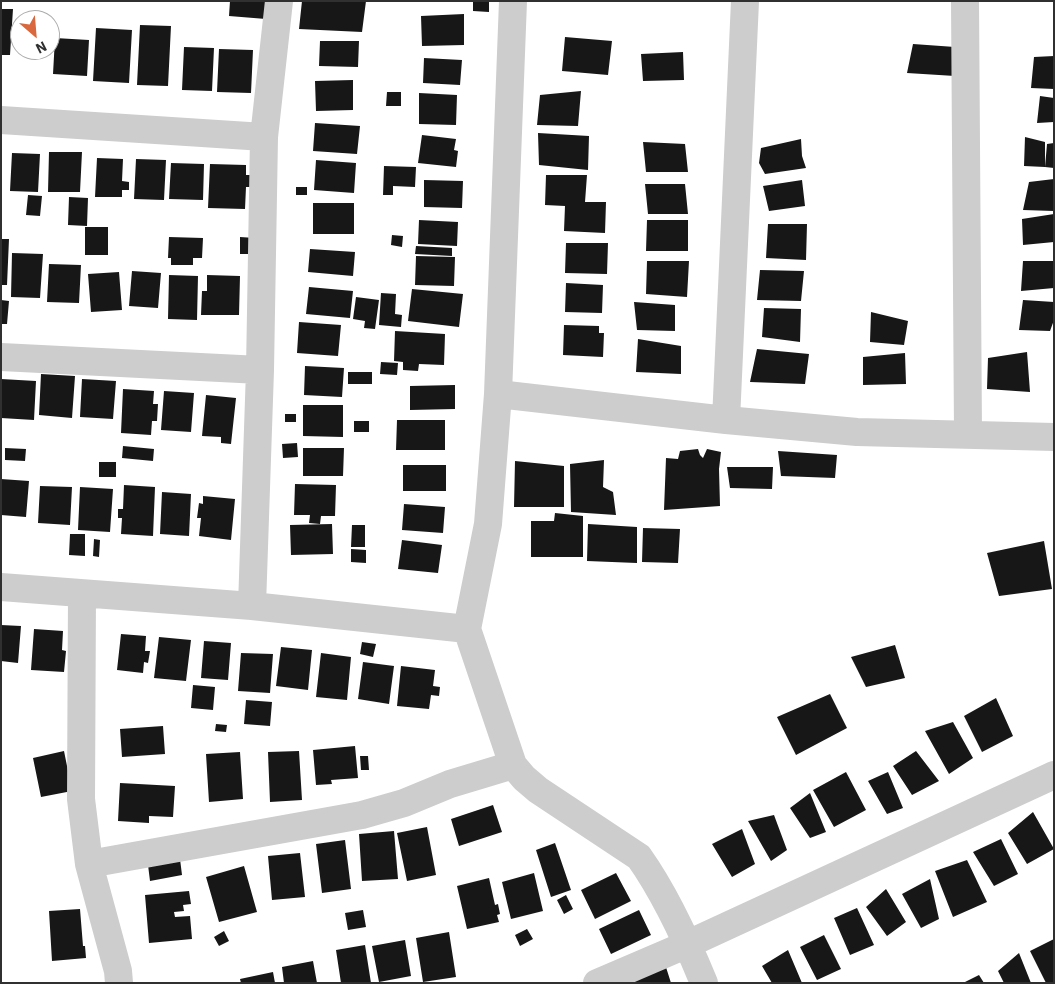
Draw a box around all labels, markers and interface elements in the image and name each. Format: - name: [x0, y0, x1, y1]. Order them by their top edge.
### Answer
- north arrow: [10, 10, 60, 60]
- text: N: [33, 37, 50, 58]

